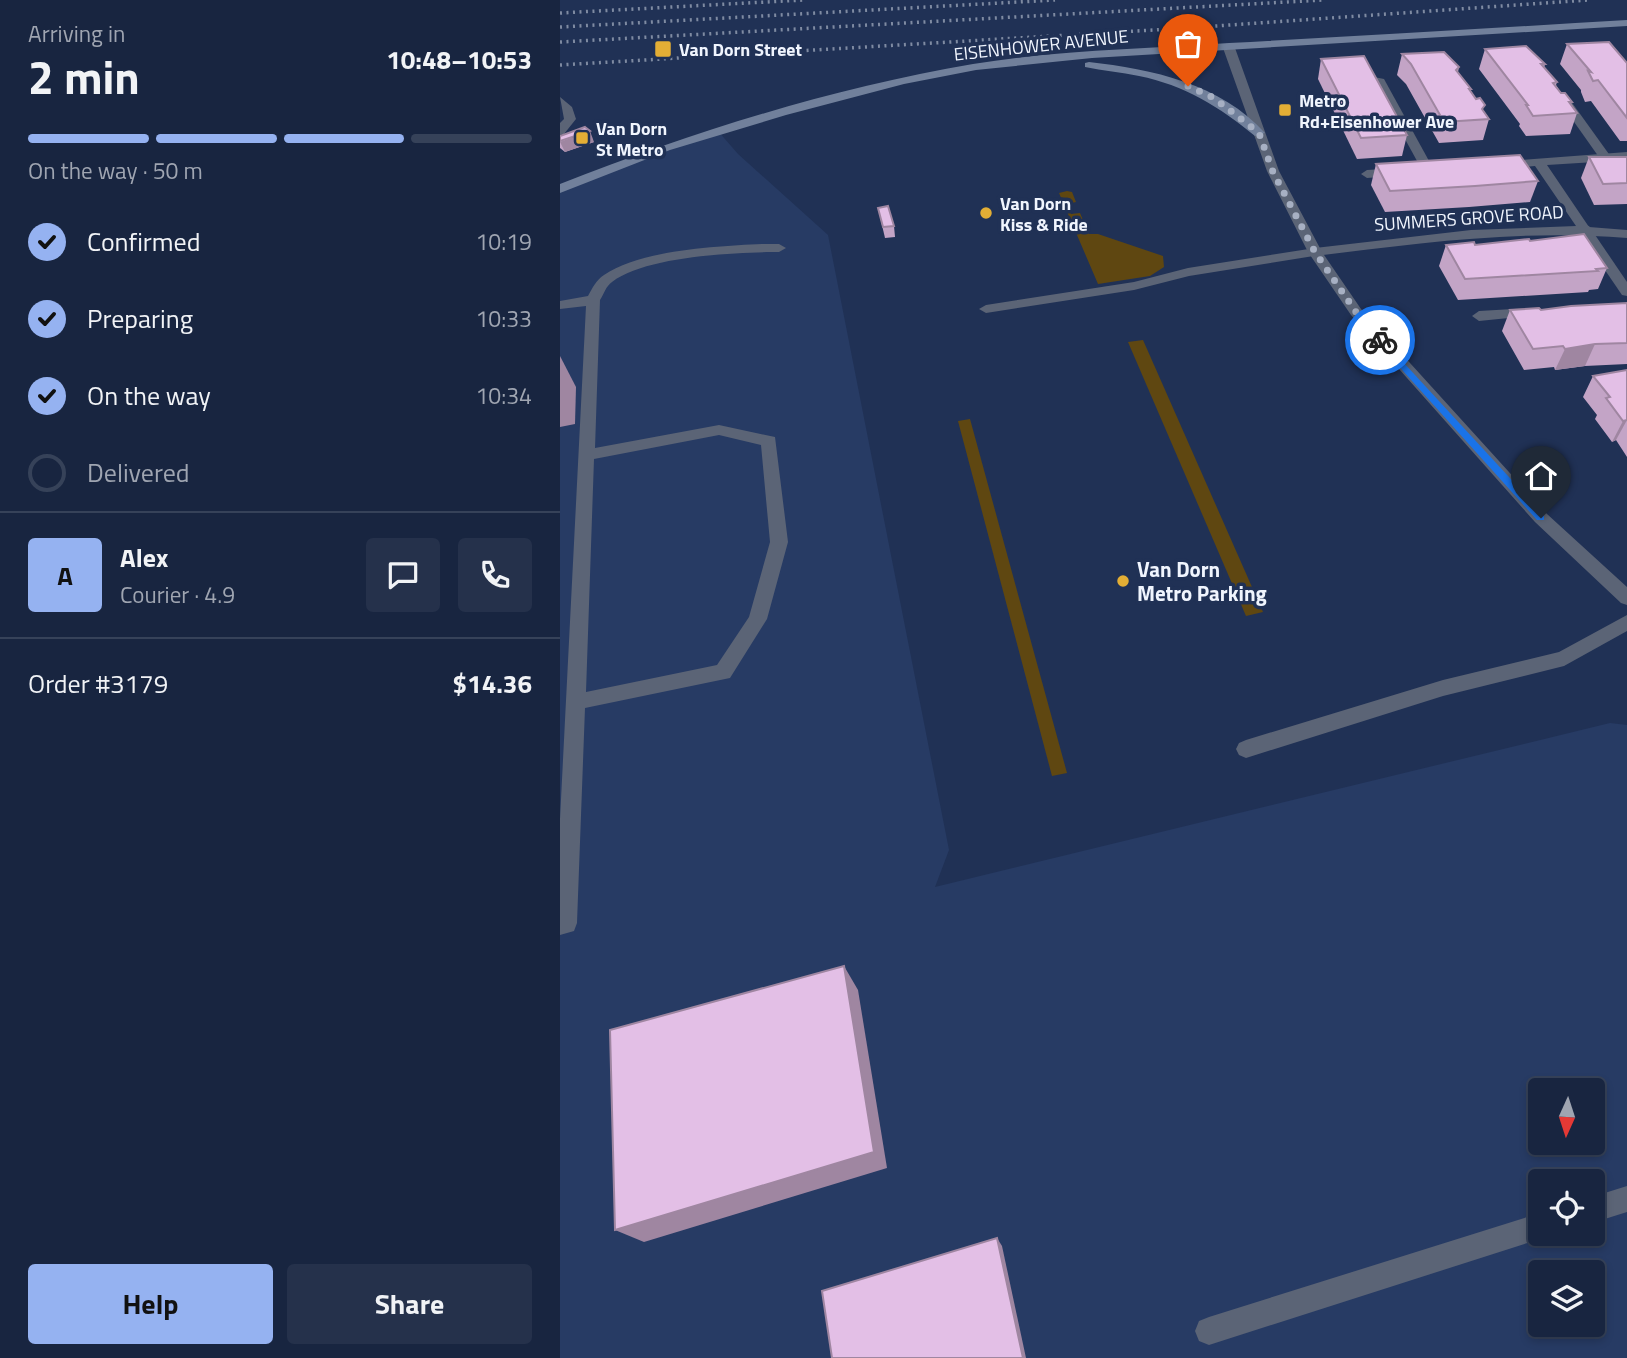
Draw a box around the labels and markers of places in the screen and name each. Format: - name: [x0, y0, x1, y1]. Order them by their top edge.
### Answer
- pin: [1158, 14, 1218, 86]
- place label: Van Dorn Street: [679, 36, 803, 63]
- marker: Van Dorn Street: [653, 39, 673, 59]
- place label: Metro Rd+Eisenhower Ave: [1299, 87, 1454, 135]
- marker: Metro Rd+Eisenhower Ave: [1277, 102, 1293, 118]
- place label: Van Dorn St Metro: [596, 115, 667, 163]
- marker: Van Dorn St Metro: [574, 130, 590, 146]
- place label: Van Dorn Kiss & Ride: [1000, 190, 1088, 238]
- marker: Van Dorn Kiss & Ride: [978, 205, 994, 221]
- pin: [1511, 446, 1571, 518]
- place label: Van Dorn Metro Parking: [1137, 553, 1267, 609]
- marker: Van Dorn Metro Parking: [1115, 573, 1131, 589]

